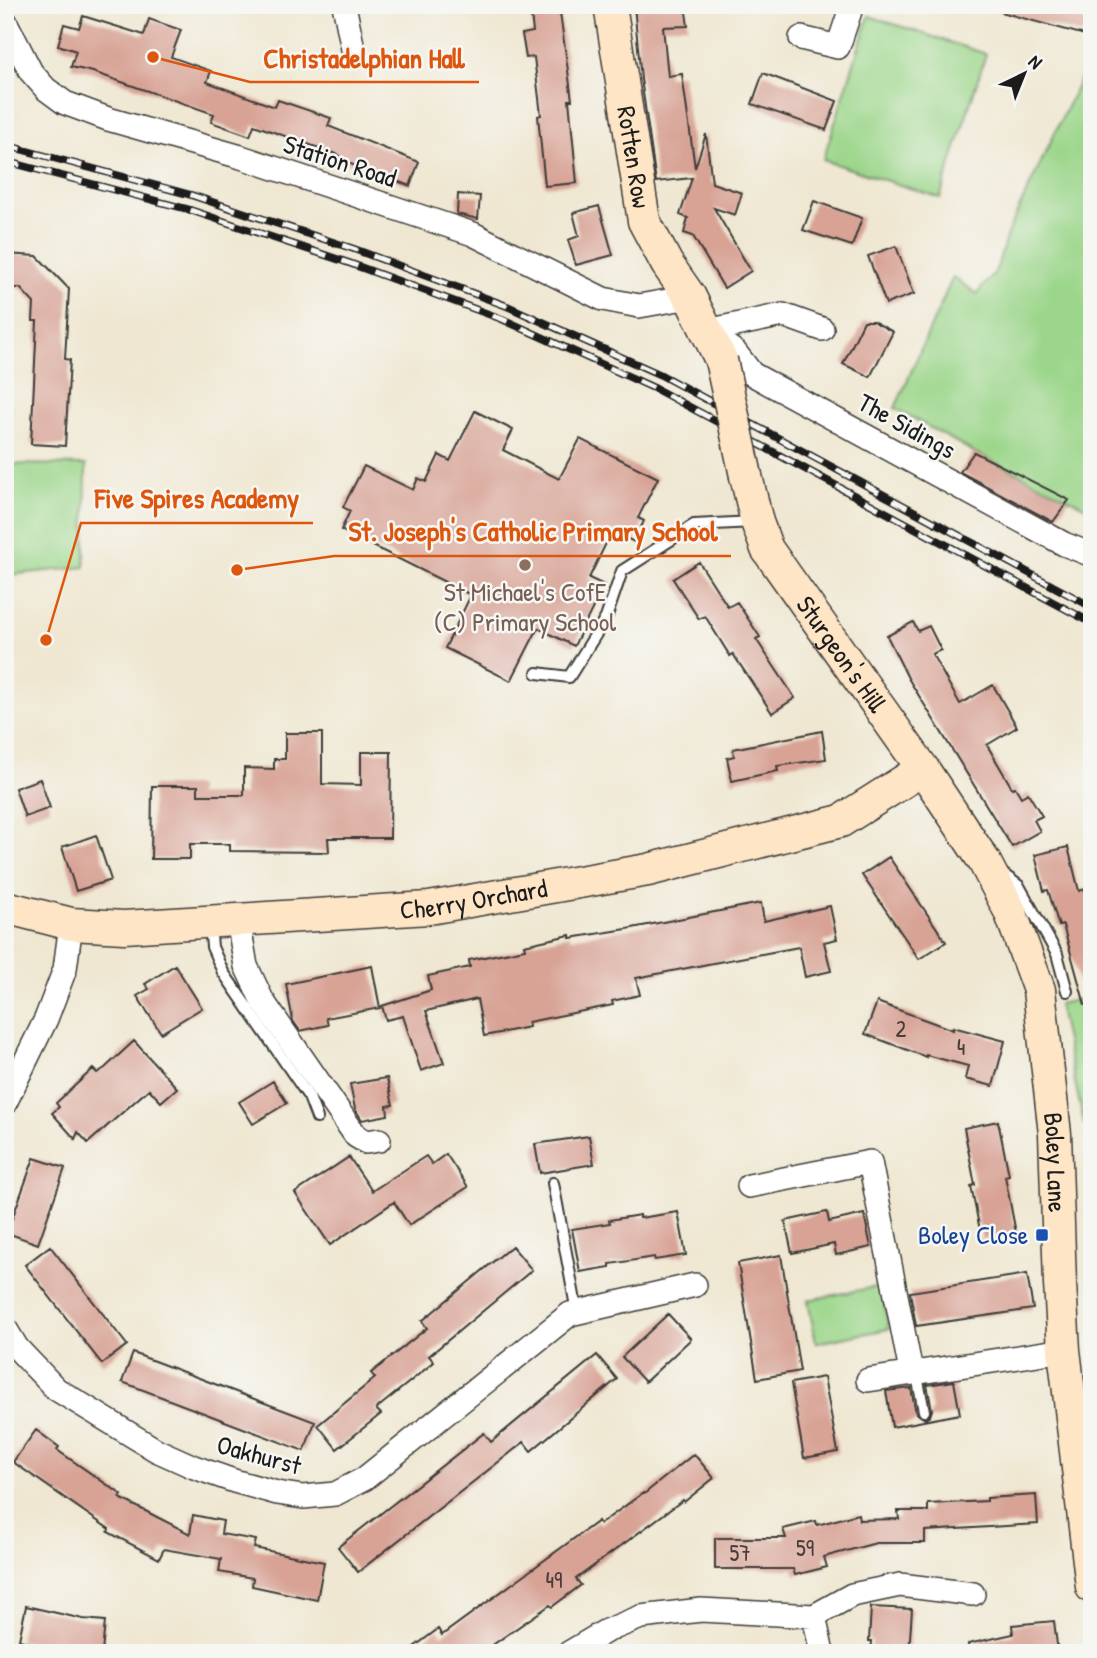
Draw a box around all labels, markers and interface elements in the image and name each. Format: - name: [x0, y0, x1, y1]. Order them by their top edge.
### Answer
- callout: Christadelphian Hall: [250, 33, 479, 82]
- north arrow: [988, 38, 1058, 108]
- text: Christadelphian Hall: [263, 39, 466, 78]
- text: N: [1023, 49, 1048, 75]
- street label: Rotten Row: [609, 104, 660, 210]
- street label: Station Road: [279, 126, 401, 195]
- street label: The Sidings: [852, 384, 962, 467]
- callout: Five Spires Academy: [81, 474, 313, 523]
- text: Five Spires Academy: [94, 479, 299, 518]
- callout: St. Joseph's Catholic Primary School: [334, 507, 731, 556]
- text: St. Joseph's Catholic Primary School: [348, 512, 718, 551]
- marker: St Michael's CofE (C) Primary School: [517, 557, 533, 573]
- place label: St Michael's CofE (C) Primary School: [434, 574, 616, 639]
- street label: Sturgeon's Hill: [789, 589, 896, 720]
- street label: Cherry Orchard: [399, 870, 550, 927]
- house number: 2: [896, 1013, 907, 1044]
- house number: 4: [957, 1031, 965, 1062]
- street label: Boley Lane: [1036, 1111, 1076, 1213]
- place label: Boley Close: [918, 1217, 1028, 1252]
- marker: Boley Close: [1034, 1227, 1050, 1243]
- street label: Oakhurst: [213, 1427, 306, 1483]
- house number: 59: [796, 1532, 814, 1563]
- house number: 57: [729, 1537, 751, 1568]
- house number: 49: [545, 1564, 563, 1595]

